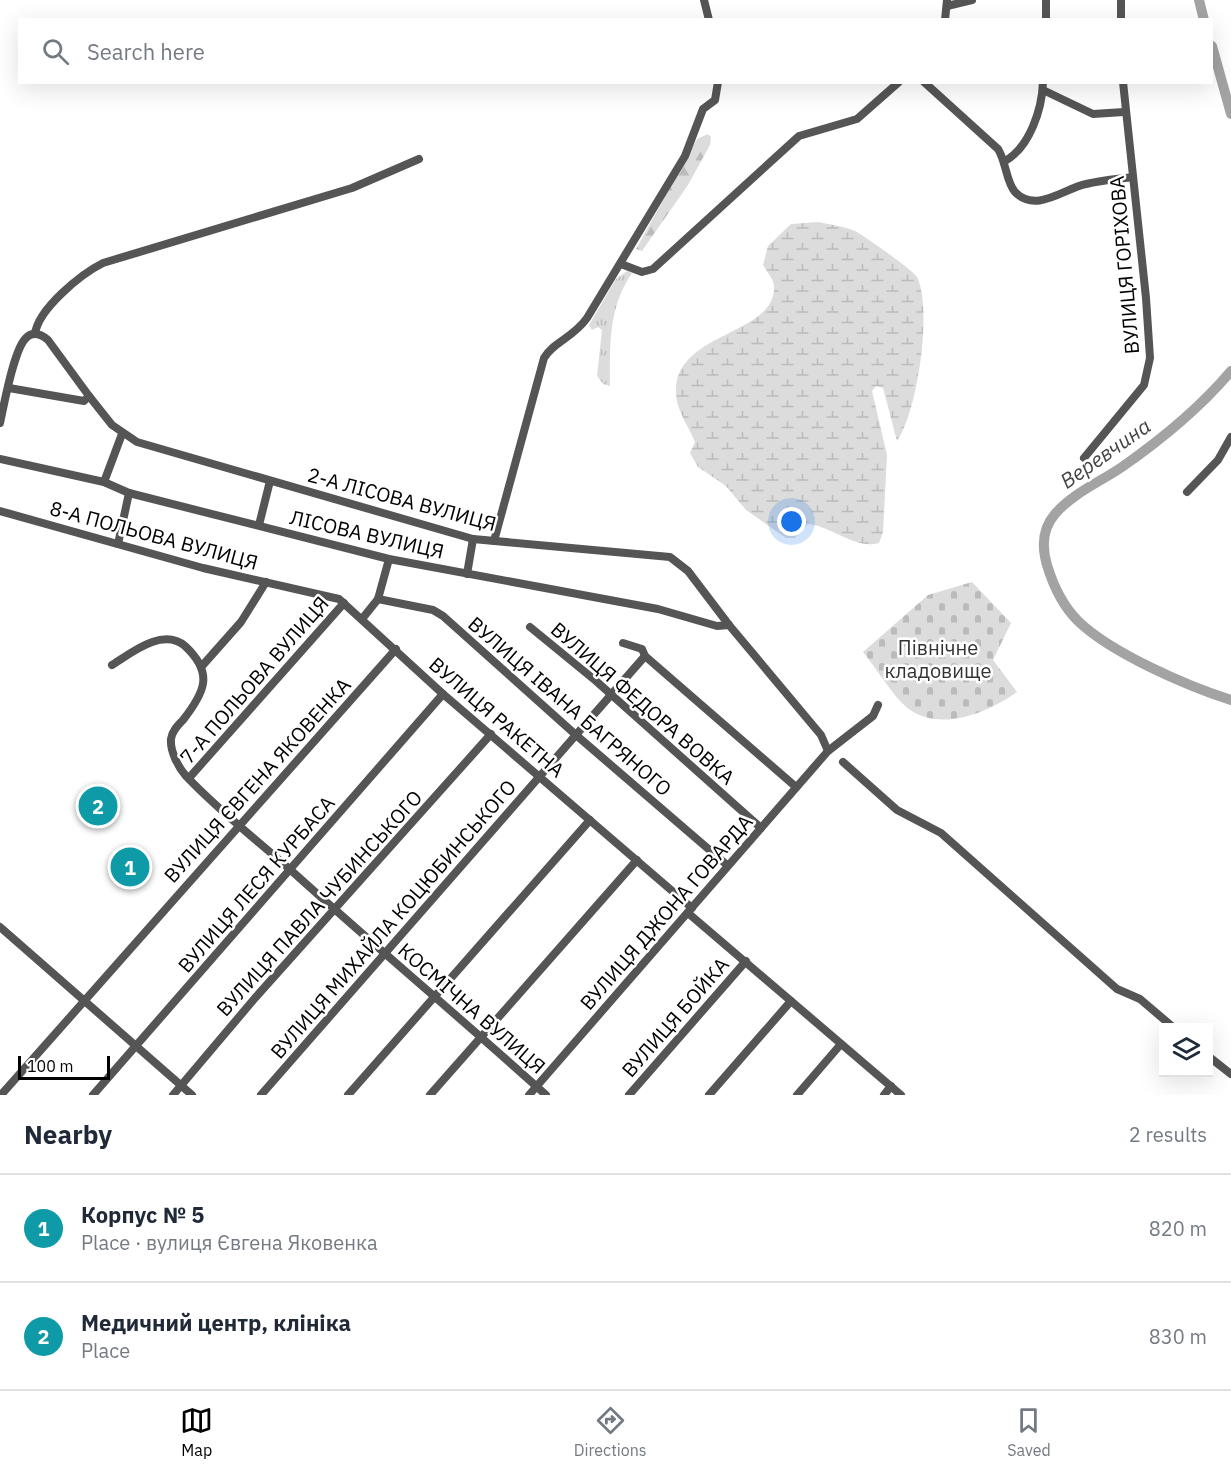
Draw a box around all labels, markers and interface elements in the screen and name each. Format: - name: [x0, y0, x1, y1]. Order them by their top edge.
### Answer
- search box: [18, 18, 1213, 84]
- icon: search: [39, 35, 72, 68]
- text: Search here: [87, 37, 205, 66]
- street label: ВУЛИЦЯ ГОРІХОВА: [1103, 175, 1145, 355]
- water label: Веревчина: [1054, 412, 1156, 494]
- street label: 2-А ЛІСОВА ВУЛИЦЯ: [305, 462, 499, 536]
- street label: 8-А ПОЛЬОВА ВУЛИЦЯ: [47, 494, 261, 576]
- street label: ЛІСОВА ВУЛИЦЯ: [288, 505, 446, 563]
- your location: [777, 507, 806, 536]
- street label: 7-А ПОЛЬОВА ВУЛИЦЯ: [173, 590, 335, 770]
- street label: ВУЛИЦЯ ІВАНА БАГРЯНОГО: [463, 610, 677, 802]
- street label: ВУЛИЦЯ ФЕДОРА ВОВКА: [545, 616, 741, 791]
- park label: Північне кладовище: [885, 634, 992, 684]
- street label: ВУЛИЦЯ РАКЕТНА: [424, 651, 570, 783]
- street label: ВУЛИЦЯ ЄВГЕНА ЯКОВЕНКА: [158, 672, 357, 888]
- street label: ВУЛИЦЯ МИХАЙЛА КОЦЮБИНСЬКОГО: [264, 774, 522, 1064]
- pin: 2: [78, 784, 118, 828]
- street label: ВУЛИЦЯ ПАВЛА ЧУБИНСЬКОГО: [210, 784, 428, 1022]
- street label: ВУЛИЦЯ ЛЕСЯ КУРБАСА: [172, 790, 341, 978]
- street label: ВУЛИЦЯ ДЖОНА ГОВАРДА: [574, 808, 758, 1015]
- pin: 1: [110, 844, 150, 890]
- street label: КОСМІЧНА ВУЛИЦЯ: [393, 936, 551, 1080]
- street label: ВУЛИЦЯ БОЙКА: [615, 951, 735, 1083]
- map controls: [1159, 1023, 1213, 1077]
- button: layers: [1159, 1023, 1213, 1077]
- scale bar: [18, 1053, 110, 1080]
- text: 100 m: [27, 1056, 74, 1076]
- text: Nearby: [24, 1117, 112, 1151]
- text: 2 results: [1129, 1121, 1207, 1148]
- text: Корпус № 5: [81, 1200, 204, 1229]
- text: 1: [38, 1215, 50, 1242]
- text: 820 m: [1149, 1215, 1207, 1242]
- text: Place · вулиця Євгена Яковенка: [81, 1229, 378, 1256]
- text: Медичний центр, клініка: [81, 1308, 351, 1337]
- text: 2: [38, 1323, 50, 1350]
- text: 830 m: [1149, 1323, 1207, 1350]
- text: Place: [81, 1337, 130, 1364]
- tab: Map: [180, 1404, 213, 1460]
- tab: Directions: [574, 1404, 647, 1460]
- tab: Saved: [1007, 1404, 1051, 1460]

